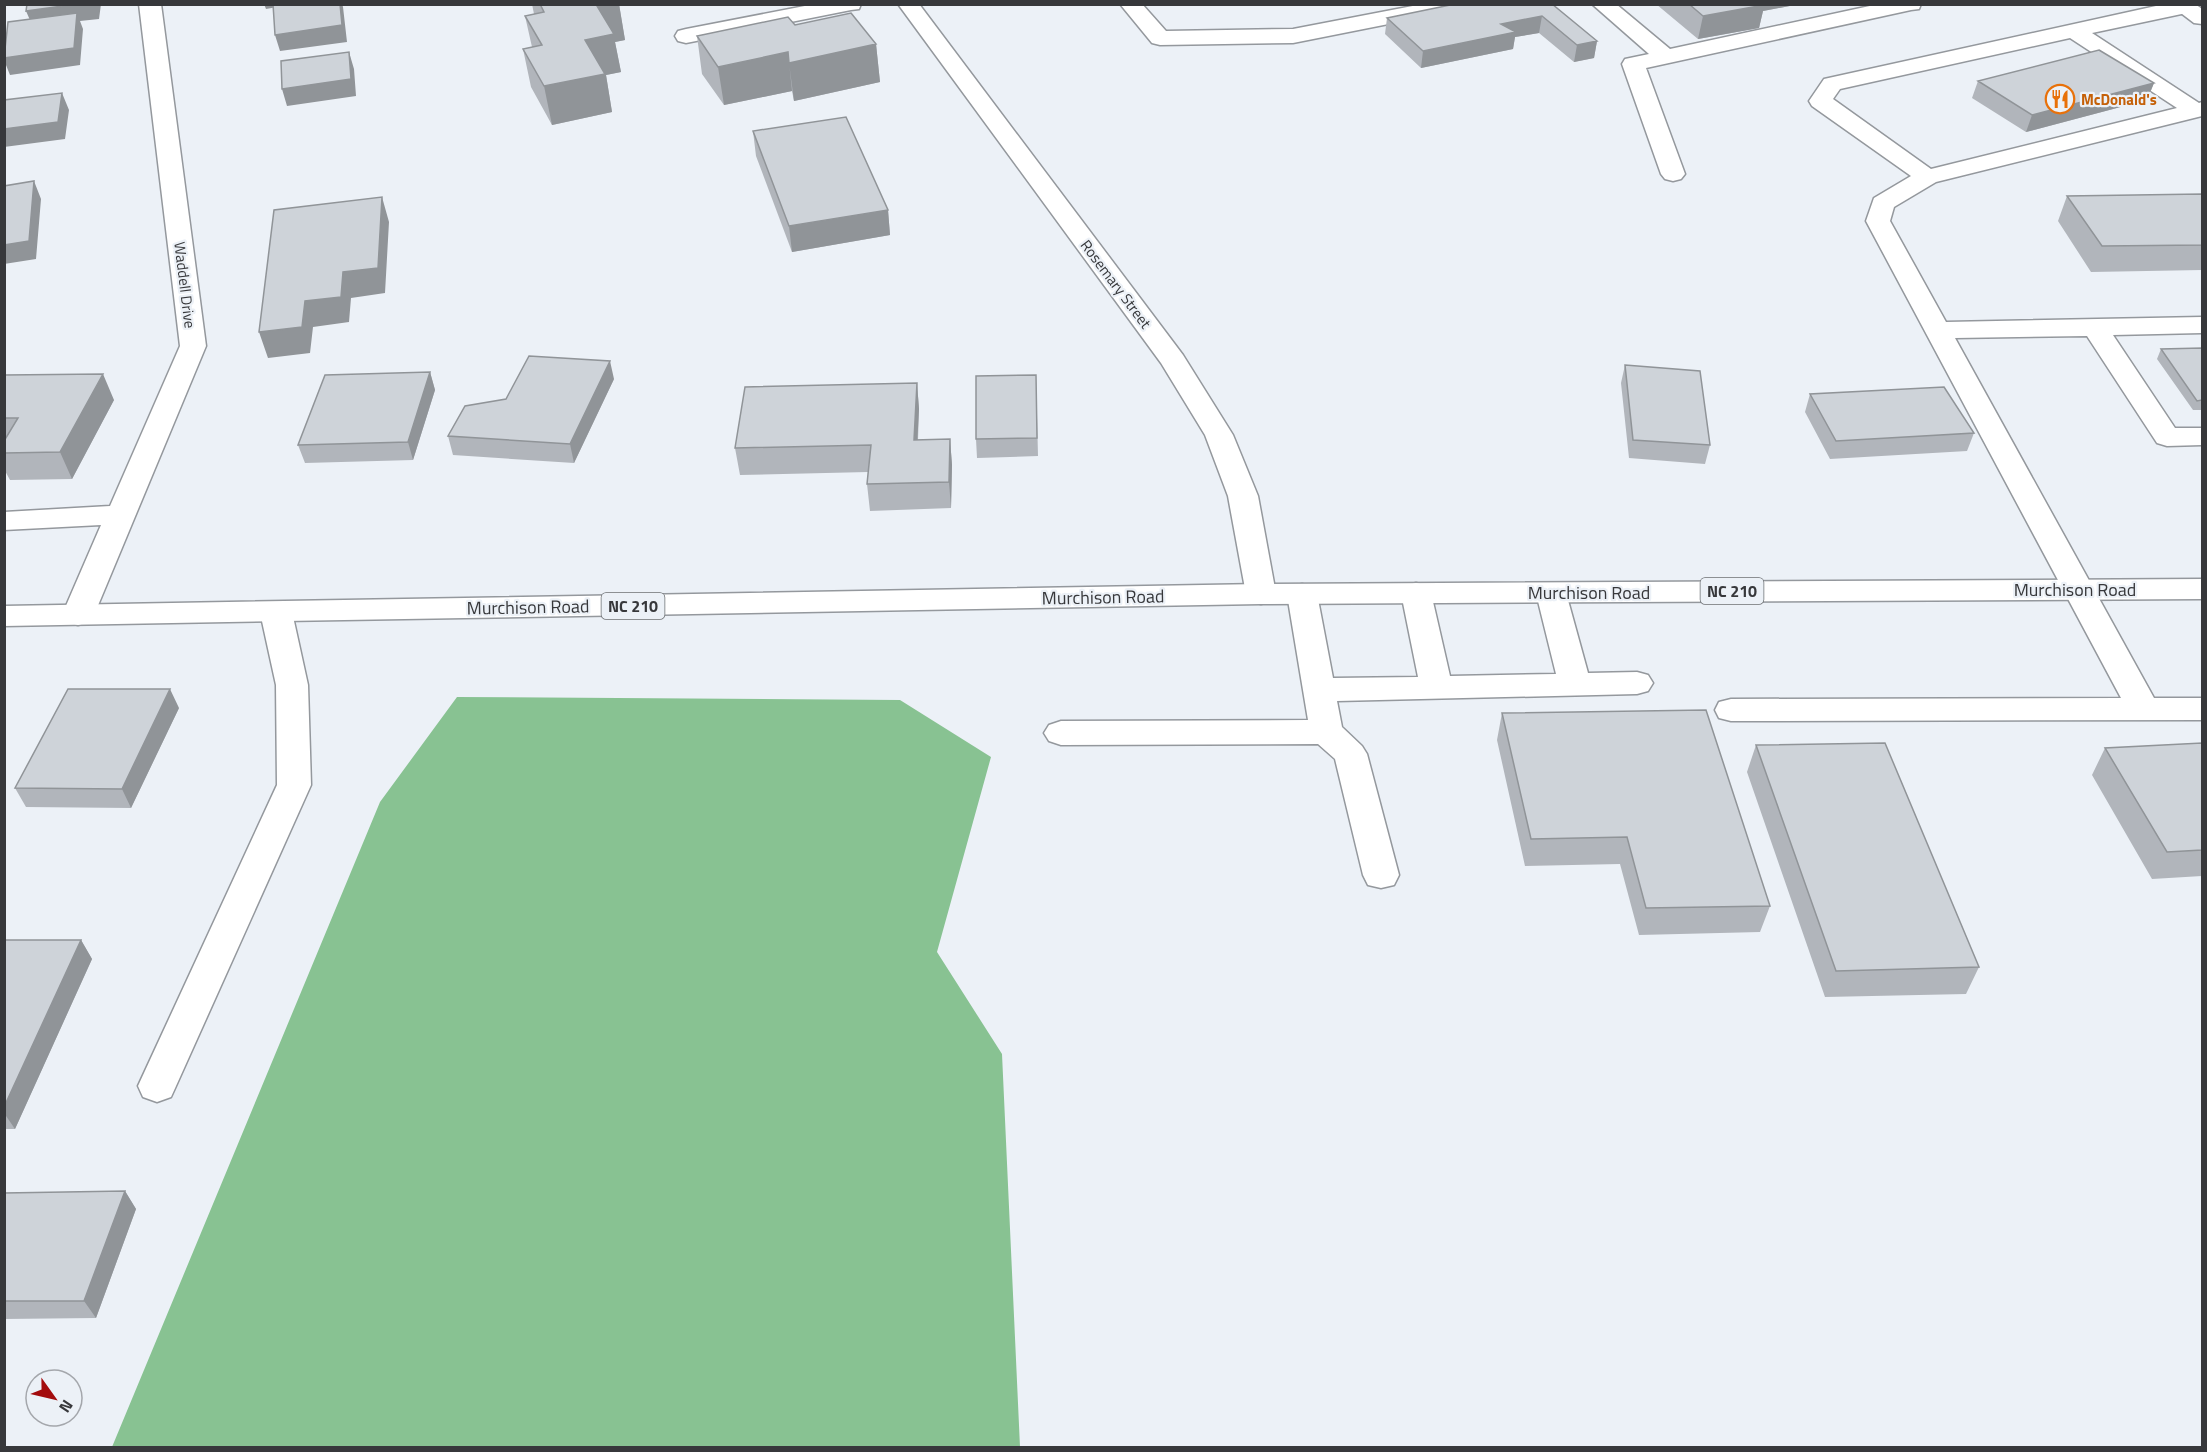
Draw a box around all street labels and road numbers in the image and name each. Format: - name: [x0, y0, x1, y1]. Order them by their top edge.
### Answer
- street label: Rosemary Street: [1075, 235, 1158, 334]
- street label: Waddell Drive: [168, 240, 202, 330]
- street label: Murchison Road: [2014, 576, 2136, 603]
- road number: NC 210: [1700, 578, 1764, 604]
- street label: Murchison Road: [1528, 579, 1650, 606]
- street label: Murchison Road: [1041, 582, 1165, 612]
- street label: Murchison Road: [466, 592, 590, 622]
- road number: NC 210: [602, 593, 664, 619]

